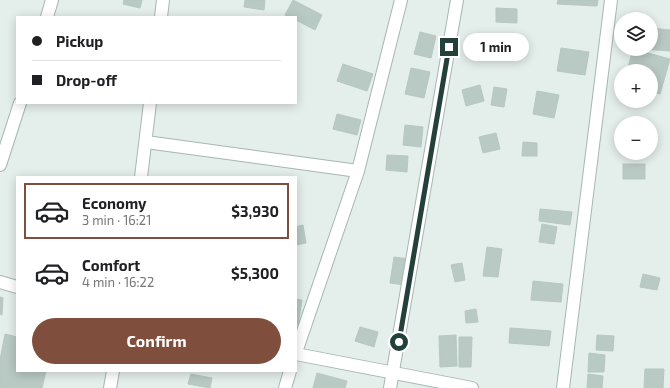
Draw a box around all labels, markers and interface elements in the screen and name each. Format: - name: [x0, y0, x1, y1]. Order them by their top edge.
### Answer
- map controls: [614, 12, 658, 160]
- button: layers: [614, 12, 658, 56]
- text: Pickup: [56, 32, 103, 50]
- callout: 1 min: [463, 33, 529, 61]
- route end: [440, 38, 458, 56]
- text: 1 min: [480, 39, 512, 55]
- button: +: [614, 64, 658, 108]
- text: Drop-off: [56, 71, 117, 89]
- button: −: [614, 116, 658, 160]
- icon: car: [34, 193, 70, 229]
- text: Economy: [82, 194, 147, 212]
- text: $3,930: [231, 202, 279, 220]
- text: 3 min · 16:21: [82, 212, 151, 228]
- icon: car: [34, 255, 70, 291]
- text: Comfort: [82, 256, 140, 274]
- text: $5,300: [231, 264, 279, 282]
- text: 4 min · 16:22: [82, 274, 154, 290]
- button: Confirm: [32, 318, 281, 364]
- route start: [390, 333, 408, 351]

